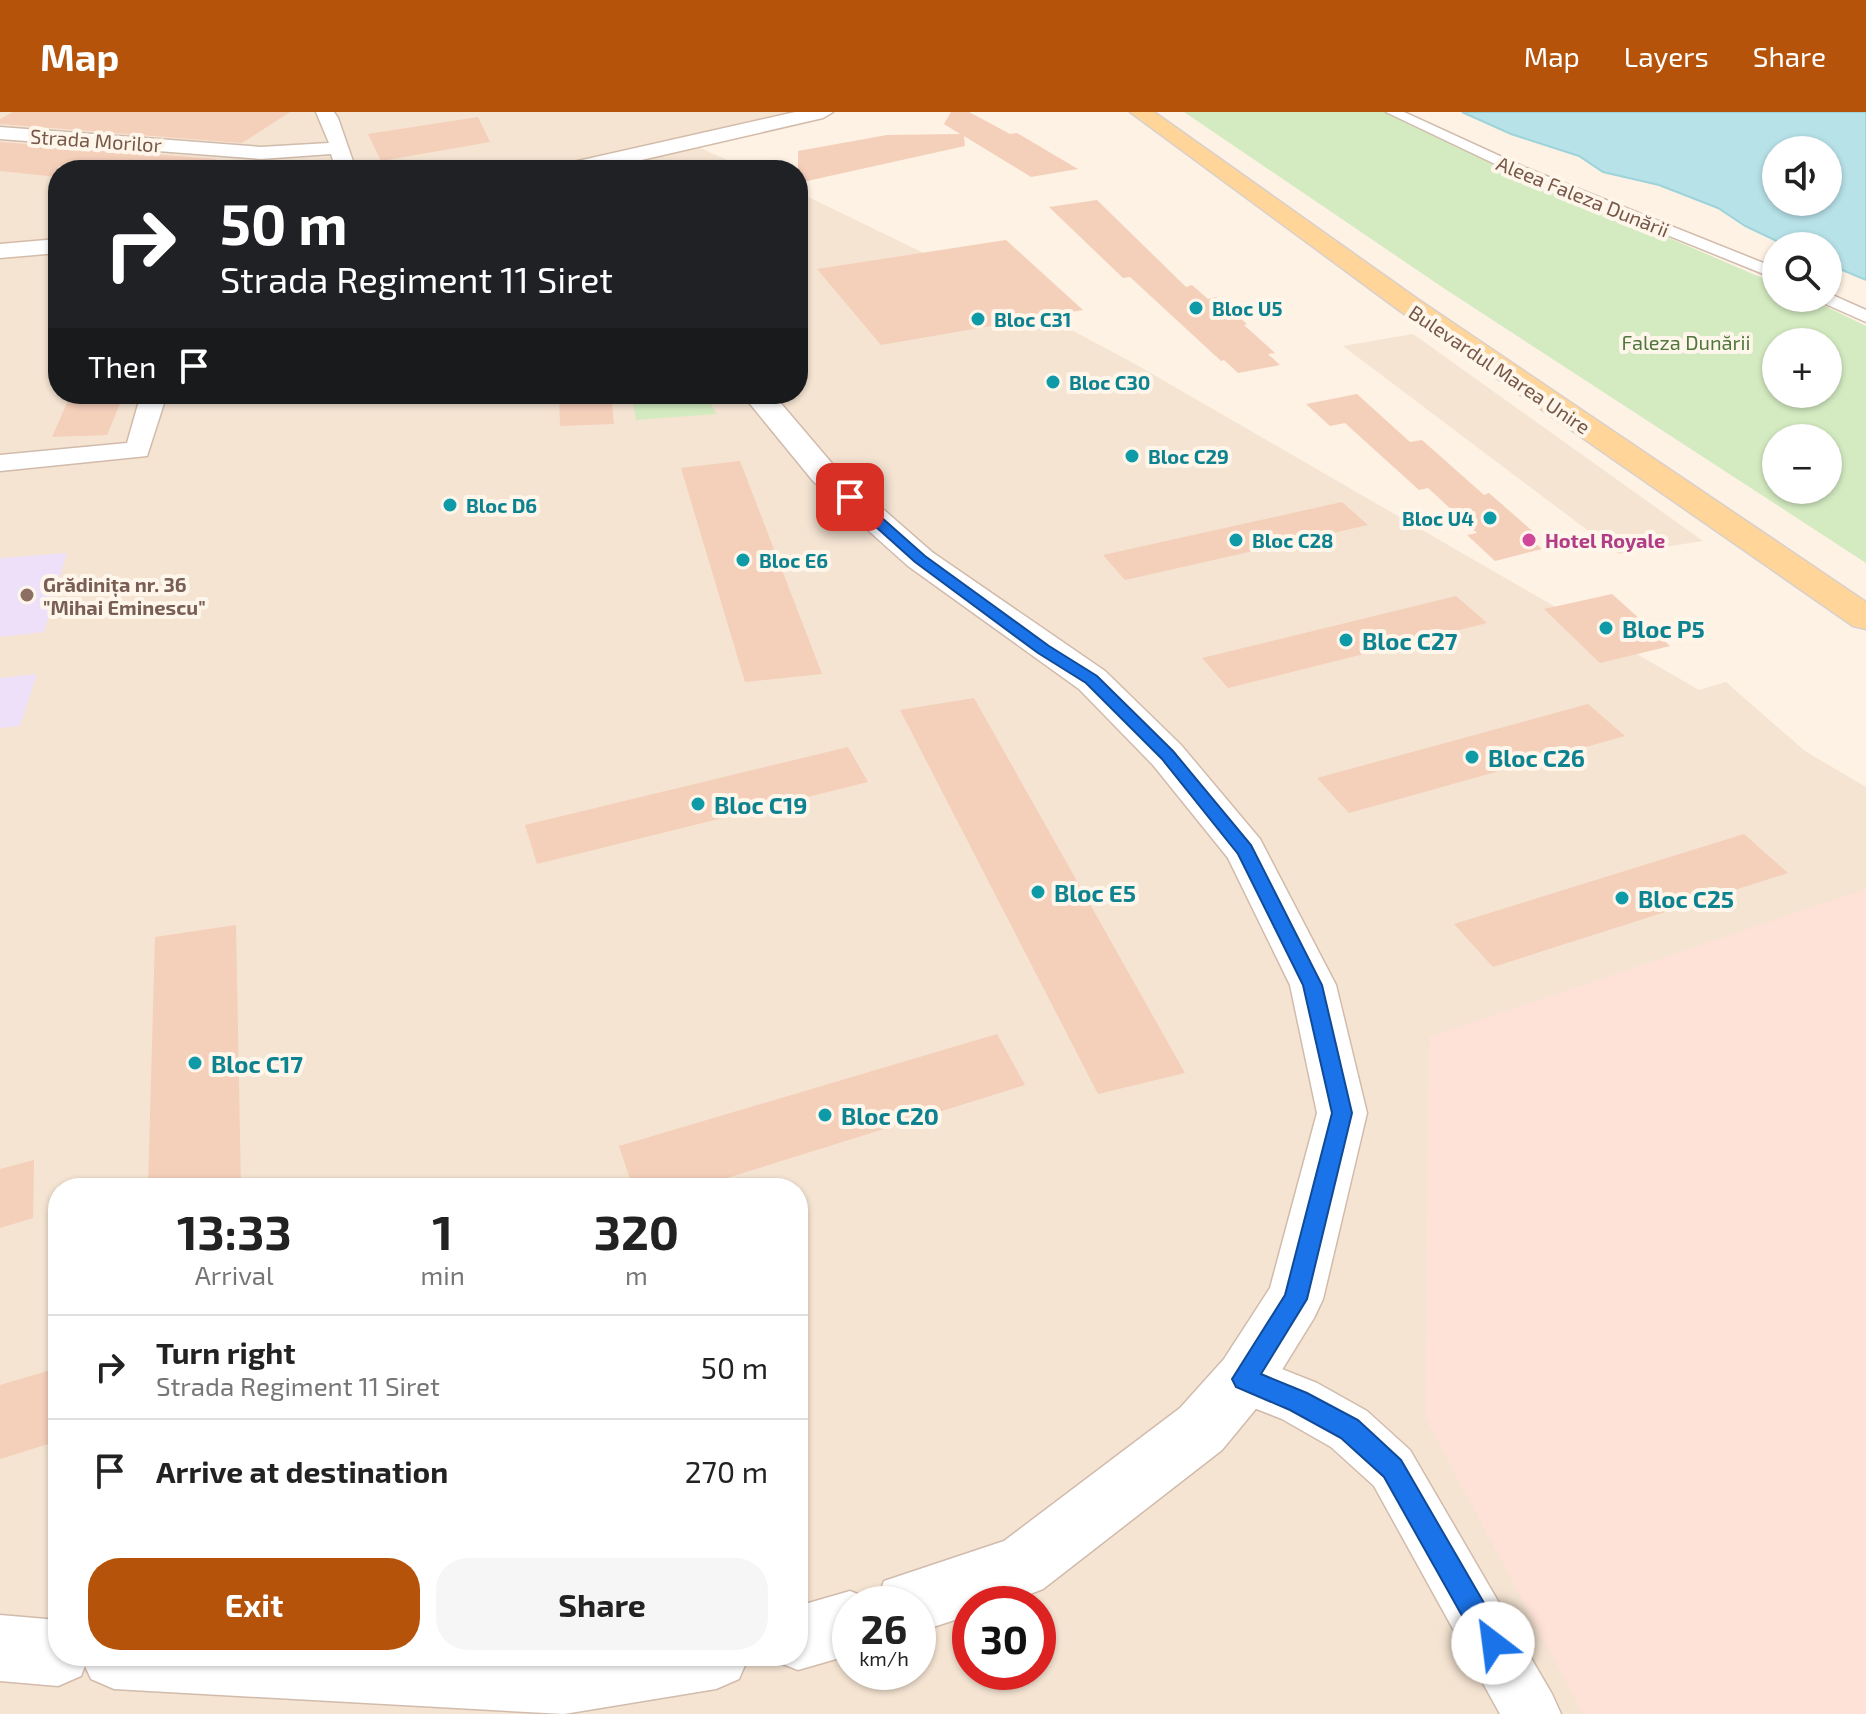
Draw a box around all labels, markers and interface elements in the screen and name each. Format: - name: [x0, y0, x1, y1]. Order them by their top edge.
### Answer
- text: Map: [40, 33, 119, 79]
- text: Map: [1524, 39, 1580, 73]
- text: Layers: [1624, 39, 1709, 73]
- text: Share: [1753, 39, 1826, 73]
- street label: Strada Morilor: [29, 123, 163, 157]
- map controls: [1762, 136, 1842, 504]
- button: sound: [1762, 136, 1842, 216]
- street label: Aleea Faleza Dunării: [1493, 150, 1673, 242]
- text: 50 m: [220, 189, 348, 256]
- icon: right: [88, 192, 192, 296]
- button: search: [1762, 232, 1842, 312]
- text: Strada Regiment 11 Siret: [220, 257, 613, 300]
- place label: Bloc U5: [1212, 296, 1282, 320]
- marker: Bloc U5: [1187, 299, 1205, 317]
- street label: Bulevardul Marea Unire: [1405, 299, 1595, 439]
- place label: Bloc C31: [994, 307, 1071, 331]
- marker: Bloc C31: [969, 310, 987, 328]
- button: +: [1762, 328, 1842, 408]
- park label: Faleza Dunării: [1622, 330, 1750, 354]
- icon: arrive: [172, 344, 216, 388]
- text: Then: [88, 348, 156, 384]
- place label: Bloc C30: [1069, 370, 1150, 394]
- marker: Bloc C30: [1044, 373, 1062, 391]
- button: −: [1762, 424, 1842, 504]
- place label: Bloc C29: [1148, 444, 1229, 468]
- marker: Bloc C29: [1123, 447, 1141, 465]
- pin: [816, 463, 884, 531]
- icon: arrive: [828, 475, 872, 519]
- place label: Bloc D6: [466, 493, 537, 517]
- marker: Bloc D6: [441, 496, 459, 514]
- place label: Bloc U4: [1402, 506, 1474, 530]
- marker: Bloc U4: [1481, 509, 1499, 527]
- place label: Bloc C28: [1252, 528, 1334, 552]
- place label: Hotel Royale: [1545, 528, 1665, 553]
- marker: Bloc C28: [1227, 531, 1245, 549]
- marker: Hotel Royale: [1520, 531, 1538, 549]
- place label: Bloc E6: [759, 548, 828, 572]
- marker: Bloc E6: [734, 551, 752, 569]
- place label: Grădinița nr. 36 "Mihai Eminescu": [43, 572, 206, 619]
- marker: Grădinița nr. 36 "Mihai Eminescu": [18, 586, 36, 604]
- place label: Bloc P5: [1622, 614, 1705, 643]
- marker: Bloc P5: [1597, 619, 1615, 637]
- place label: Bloc C27: [1362, 626, 1458, 655]
- marker: Bloc C27: [1337, 631, 1355, 649]
- place label: Bloc C26: [1488, 743, 1585, 772]
- marker: Bloc C26: [1463, 748, 1481, 766]
- place label: Bloc C19: [714, 790, 807, 819]
- marker: Bloc C19: [689, 795, 707, 813]
- place label: Bloc E5: [1054, 878, 1136, 907]
- marker: Bloc E5: [1029, 883, 1047, 901]
- place label: Bloc C25: [1638, 884, 1734, 913]
- marker: Bloc C25: [1613, 889, 1631, 907]
- place label: Bloc C17: [211, 1049, 303, 1078]
- marker: Bloc C17: [186, 1054, 204, 1072]
- place label: Bloc C20: [841, 1101, 939, 1130]
- marker: Bloc C20: [816, 1106, 834, 1124]
- text: 13:33: [177, 1202, 292, 1260]
- text: 1: [432, 1202, 453, 1260]
- text: 320: [594, 1202, 679, 1260]
- text: Arrival: [195, 1259, 274, 1290]
- text: min: [420, 1259, 465, 1290]
- text: m: [625, 1259, 648, 1290]
- text: Turn right: [156, 1334, 296, 1370]
- icon: right: [88, 1345, 132, 1389]
- text: 50 m: [701, 1349, 768, 1385]
- text: Strada Regiment 11 Siret: [156, 1370, 440, 1401]
- icon: arrive: [88, 1449, 132, 1493]
- text: Arrive at destination: [156, 1453, 448, 1489]
- text: 270 m: [685, 1453, 768, 1489]
- button: Exit: [88, 1558, 420, 1650]
- button: Share: [436, 1558, 768, 1650]
- speed limit sign: 30: [952, 1586, 1056, 1690]
- position arrow: [1451, 1601, 1535, 1685]
- text: 26: [861, 1604, 907, 1652]
- text: km/h: [859, 1646, 909, 1670]

